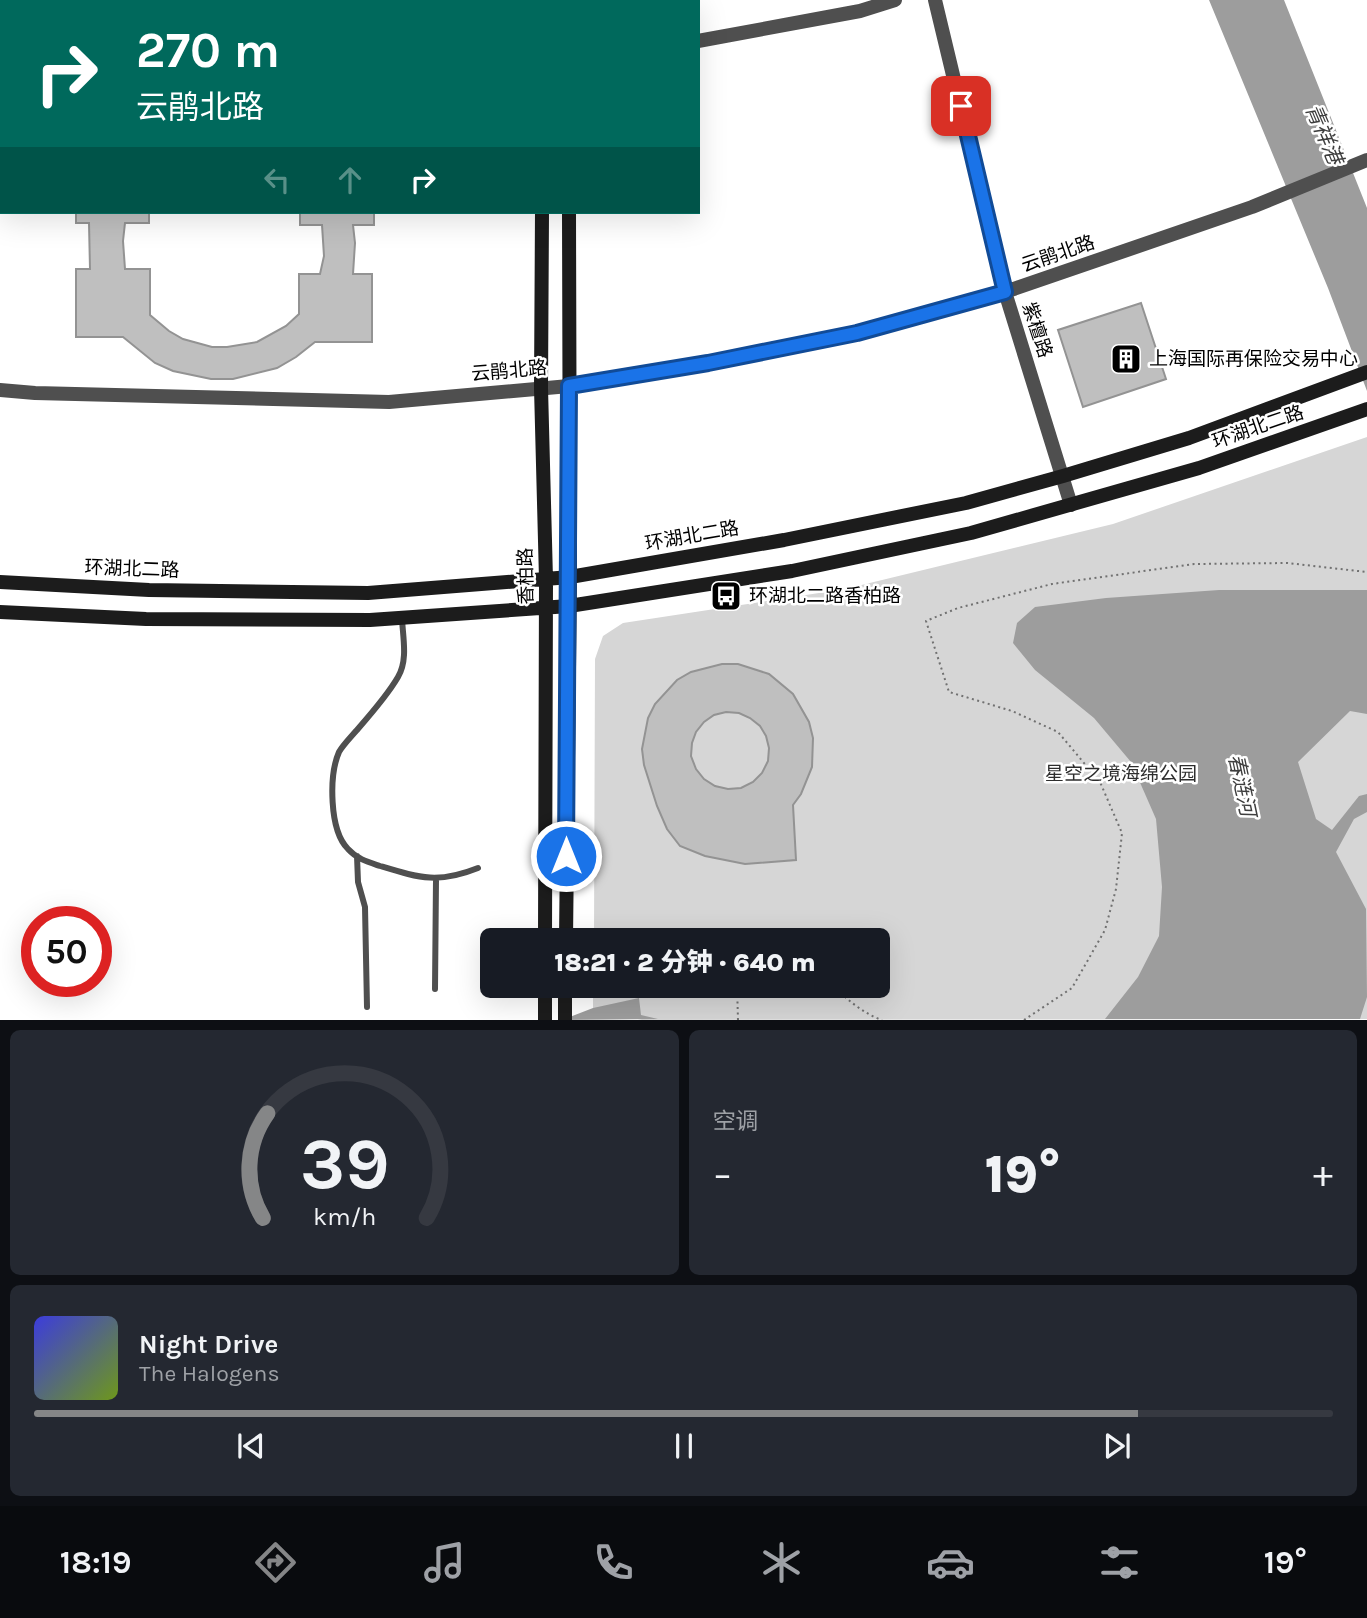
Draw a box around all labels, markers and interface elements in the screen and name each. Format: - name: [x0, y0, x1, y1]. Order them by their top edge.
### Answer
- text: 270 m: [136, 22, 280, 79]
- icon: right: [21, 28, 112, 119]
- pin: [931, 76, 991, 136]
- icon: arrive: [942, 87, 980, 125]
- text: 云鹃北路: [136, 89, 264, 126]
- water label: 青祥港: [1301, 100, 1349, 170]
- icon: left: [258, 161, 296, 199]
- icon: ahead: [331, 161, 369, 199]
- icon: right: [404, 161, 442, 199]
- street label: 云鹃北路: [1018, 231, 1098, 277]
- street label: 紫檀路: [1018, 299, 1056, 361]
- building icon: 上海国际再保险交易中心: [1109, 342, 1143, 376]
- place label: 上海国际再保险交易中心: [1149, 348, 1358, 370]
- street label: 云鹃北路: [470, 357, 548, 385]
- street label: 环湖北二路: [1209, 401, 1307, 453]
- street label: 环湖北二路: [643, 517, 741, 555]
- street label: 香柏路: [515, 547, 537, 605]
- street label: 环湖北二路: [84, 556, 180, 582]
- bus stop icon: 环湖北二路香柏路: [709, 579, 743, 613]
- place label: 环湖北二路香柏路: [749, 585, 901, 607]
- water label: 春涟河: [1224, 752, 1261, 822]
- park label: 星空之境海绵公园: [1045, 763, 1197, 785]
- position arrow: [529, 819, 603, 893]
- speed limit sign: 50: [21, 906, 112, 997]
- text: 18:21 · 2 分钟 · 640 m: [554, 947, 816, 978]
- text: 空调: [713, 1108, 759, 1135]
- text: 39: [299, 1122, 389, 1207]
- text: 19°: [985, 1144, 1061, 1205]
- text: −: [713, 1152, 732, 1197]
- text: +: [1313, 1152, 1333, 1197]
- text: km/h: [313, 1202, 376, 1231]
- text: Night Drive: [139, 1329, 278, 1360]
- text: The Halogens: [139, 1360, 279, 1387]
- icon: previous: [232, 1427, 270, 1465]
- icon: pause: [665, 1427, 703, 1465]
- icon: next: [1098, 1427, 1136, 1465]
- icon: directions: [251, 1538, 300, 1587]
- icon: music: [420, 1538, 469, 1587]
- icon: phone: [589, 1538, 638, 1587]
- icon: climate: [757, 1538, 806, 1587]
- icon: car: [926, 1538, 975, 1587]
- icon: filters: [1095, 1538, 1144, 1587]
- text: 18:19: [60, 1544, 132, 1581]
- text: 19°: [1264, 1544, 1307, 1581]

